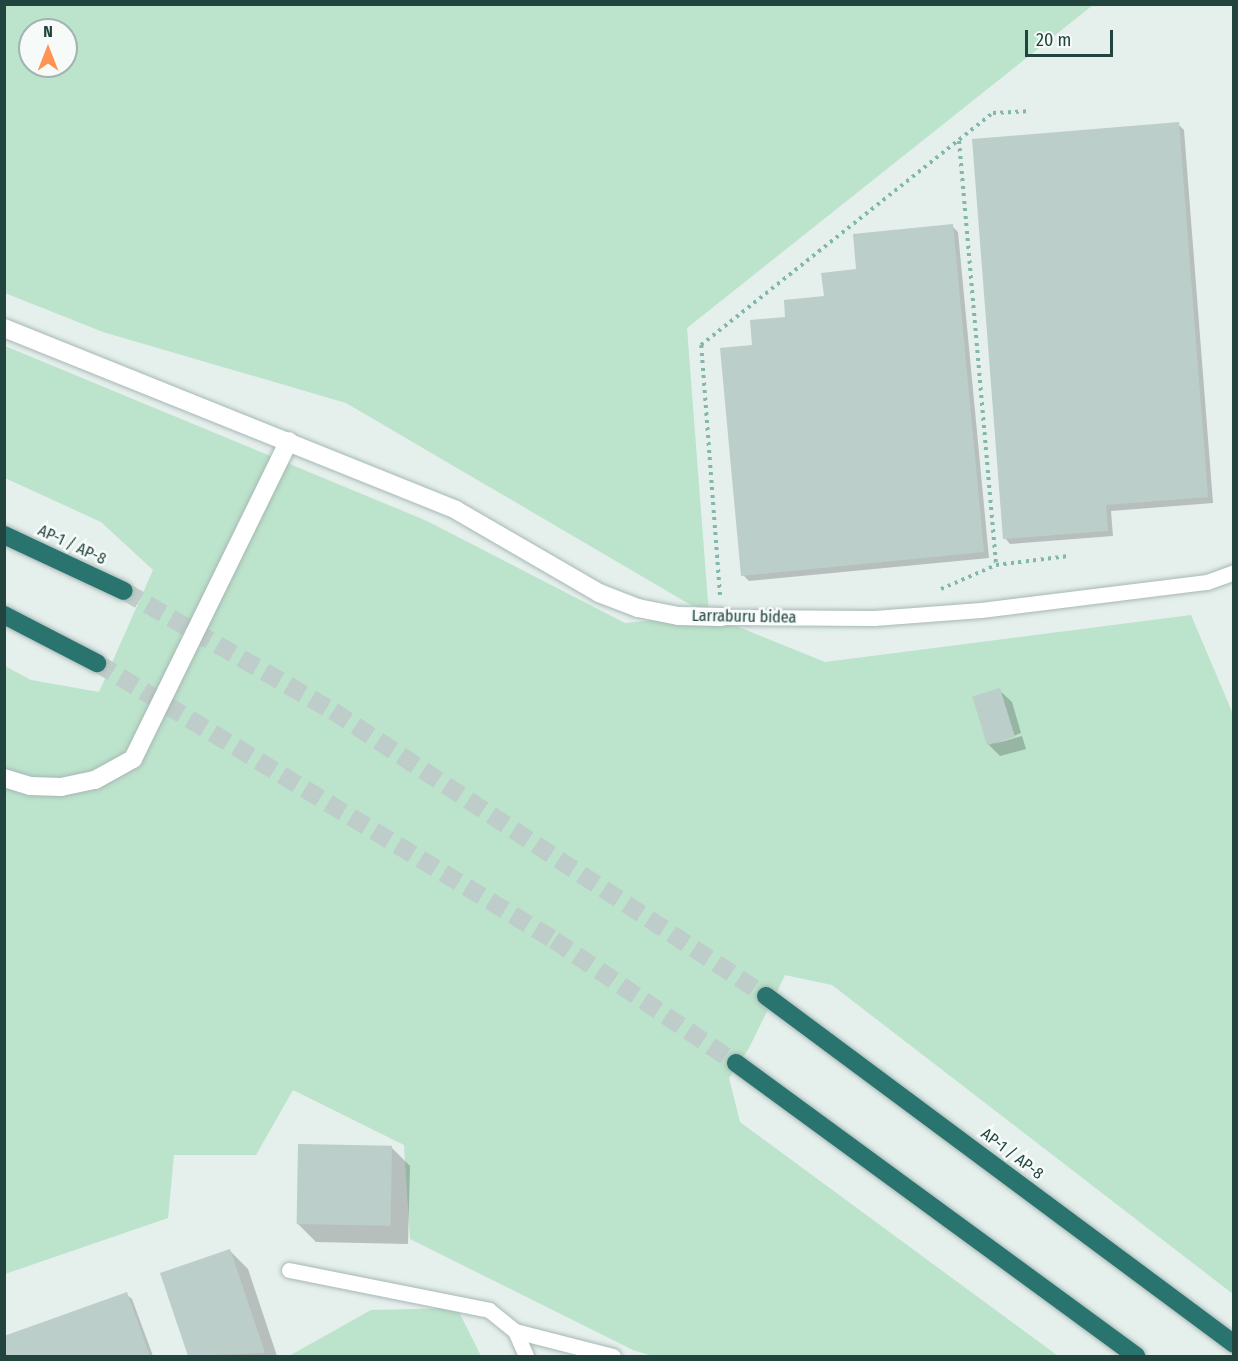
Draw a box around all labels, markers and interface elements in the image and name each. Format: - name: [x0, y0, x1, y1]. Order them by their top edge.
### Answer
- north arrow: [18, 18, 78, 78]
- scale bar: [1028, 18, 1116, 56]
- text: N: [43, 22, 53, 41]
- text: 20 m: [1036, 29, 1071, 51]
- street label: AP-1 / AP-8: [35, 521, 109, 569]
- street label: Larraburu bidea: [692, 606, 796, 628]
- street label: AP-1 / AP-8: [977, 1124, 1047, 1184]

